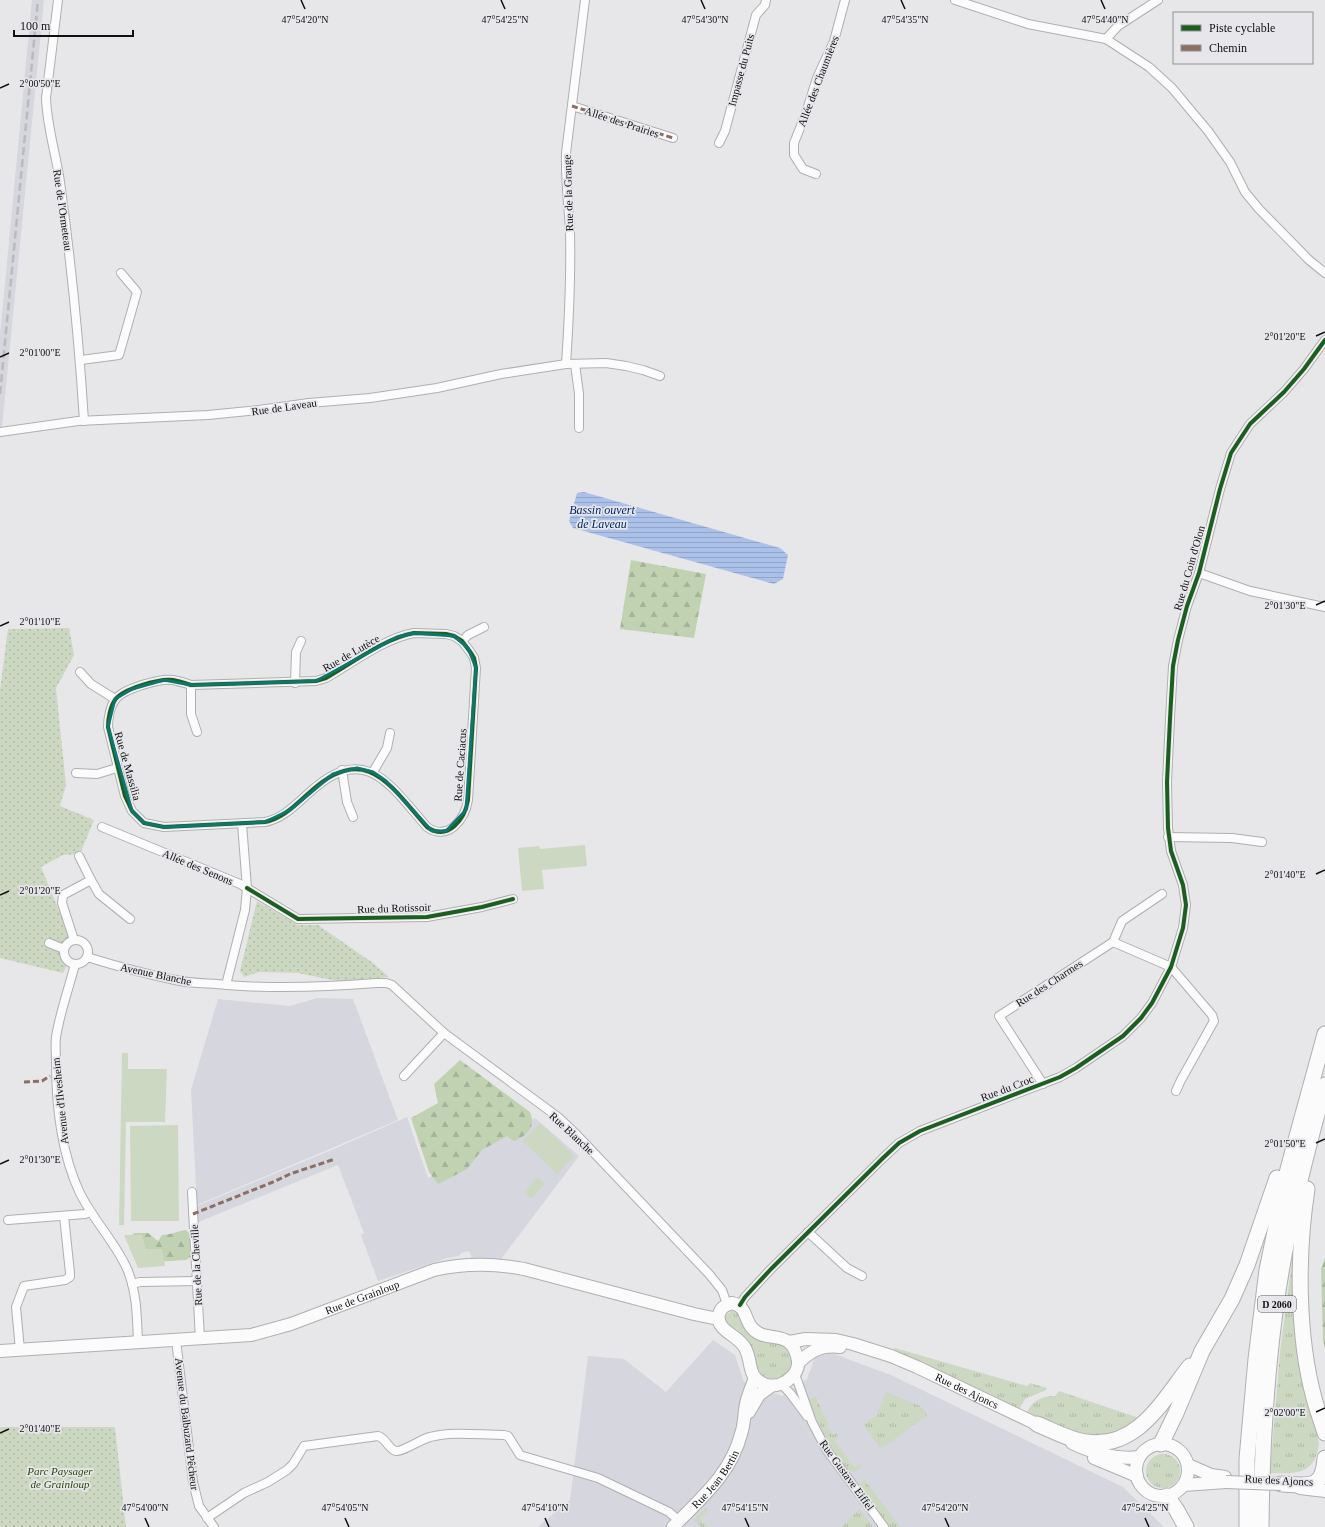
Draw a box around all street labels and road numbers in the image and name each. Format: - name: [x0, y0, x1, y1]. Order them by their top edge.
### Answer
- street label: Impasse du Puits: [726, 32, 756, 108]
- street label: Allée des Chaumières: [795, 34, 841, 128]
- street label: Allée des Prairies: [583, 104, 661, 140]
- street label: Rue de la Grange: [561, 154, 575, 232]
- street label: Rue de l'Ormeteau: [51, 169, 75, 252]
- street label: Rue de Laveau: [251, 396, 318, 418]
- street label: Rue du Coin d'Olon: [1171, 524, 1207, 612]
- street label: Rue de Lutèce: [320, 632, 382, 674]
- street label: Rue de Caciacus: [451, 728, 469, 802]
- street label: Rue de Massilia: [112, 730, 144, 802]
- street label: Allée des Senons: [161, 847, 235, 887]
- street label: Rue du Rotissoir: [357, 901, 431, 915]
- street label: Rue des Charmes: [1013, 957, 1085, 1009]
- street label: Avenue Blanche: [119, 961, 193, 987]
- street label: Avenue d'Ilvesheim: [49, 1057, 71, 1145]
- street label: Rue du Croc: [979, 1072, 1035, 1104]
- street label: Rue Blanche: [547, 1109, 597, 1157]
- street label: Rue de la Cheville: [188, 1224, 204, 1306]
- street label: Rue de Grainloup: [323, 1278, 401, 1317]
- road number: D 2060: [1258, 1296, 1296, 1312]
- street label: Avenue du Balbuzard Pêcheur: [173, 1357, 201, 1491]
- street label: Rue des Ajoncs: [933, 1371, 1000, 1411]
- street label: Rue Gustave Eiffel: [817, 1437, 877, 1513]
- street label: Rue Jean Bertin: [689, 1448, 741, 1511]
- street label: Rue des Ajoncs: [1245, 1472, 1313, 1488]

